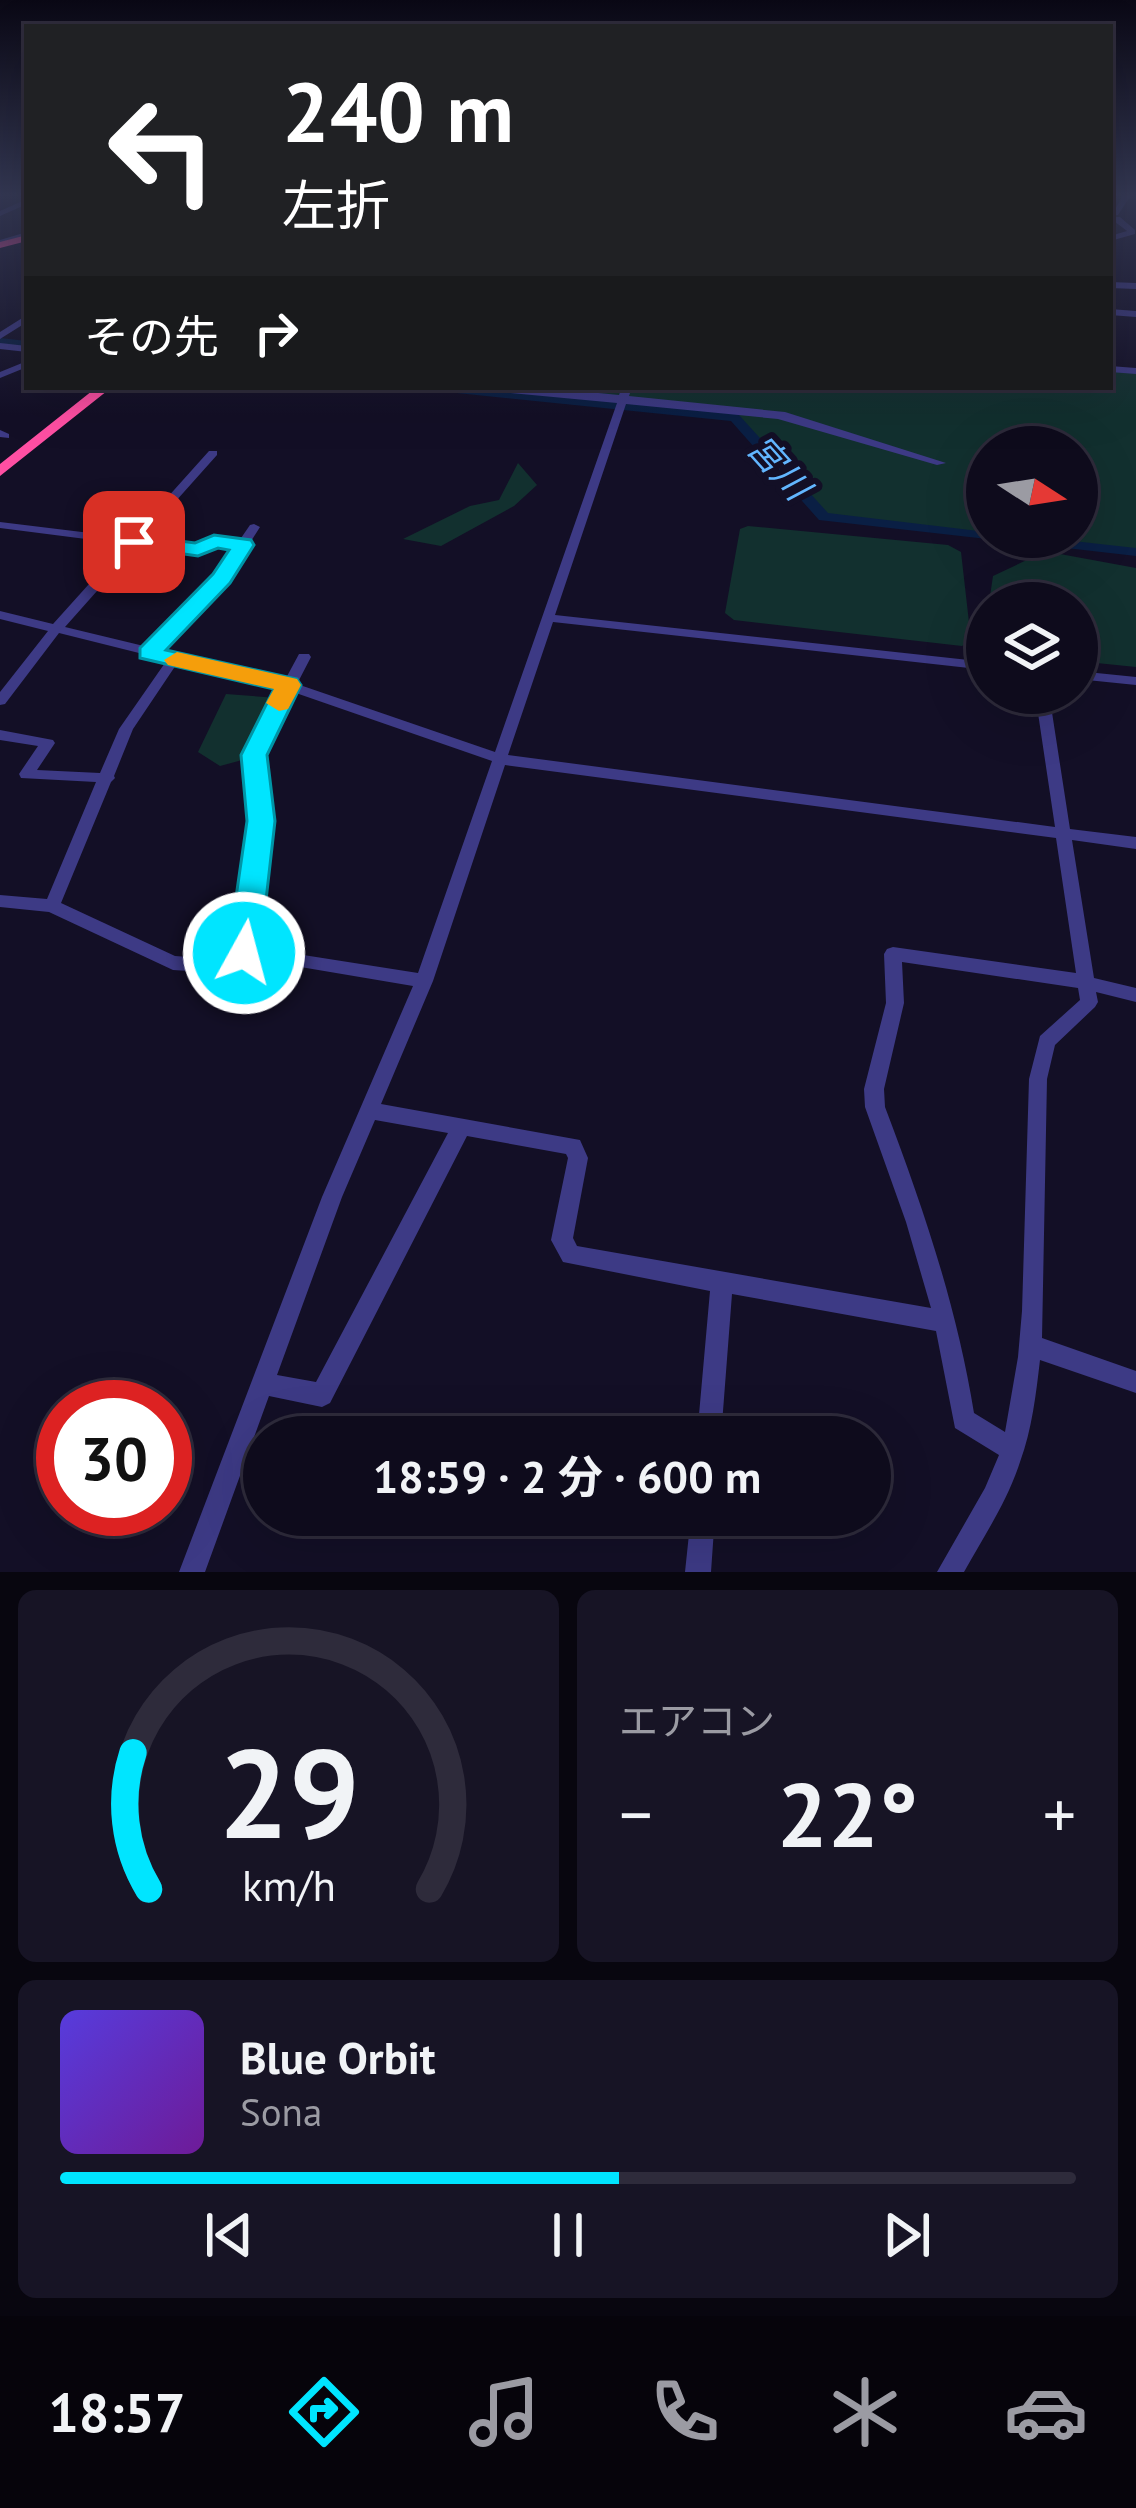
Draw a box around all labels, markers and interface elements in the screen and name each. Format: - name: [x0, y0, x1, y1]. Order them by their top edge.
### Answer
- text: 240 m: [282, 56, 514, 165]
- icon: left: [84, 72, 240, 228]
- text: 左折: [282, 170, 390, 240]
- icon: right: [243, 300, 309, 366]
- text: その先: [84, 307, 219, 365]
- water label: 宮川: [738, 424, 824, 512]
- north arrow: [966, 426, 1098, 558]
- map controls: [966, 426, 1098, 714]
- pin: [83, 491, 185, 593]
- icon: arrive: [101, 509, 167, 575]
- button: layers: [966, 582, 1098, 714]
- position arrow: [181, 890, 307, 1016]
- speed limit sign: 30: [36, 1380, 192, 1536]
- text: 18:59 · 2 分 · 600 m: [373, 1447, 761, 1505]
- text: エアコン: [619, 1695, 775, 1746]
- text: 29: [218, 1711, 359, 1872]
- text: 22°: [777, 1755, 918, 1872]
- text: −: [619, 1771, 652, 1856]
- text: +: [1043, 1771, 1076, 1856]
- text: km/h: [241, 1857, 336, 1913]
- text: Blue Orbit: [240, 2028, 436, 2086]
- text: Sona: [240, 2086, 322, 2137]
- icon: previous: [196, 2202, 262, 2268]
- icon: pause: [535, 2202, 601, 2268]
- icon: next: [874, 2202, 940, 2268]
- icon: directions: [282, 2370, 366, 2454]
- icon: music: [462, 2370, 546, 2454]
- icon: phone: [643, 2370, 727, 2454]
- icon: climate: [823, 2370, 907, 2454]
- icon: car: [1004, 2370, 1088, 2454]
- text: 18:57: [48, 2377, 185, 2447]

